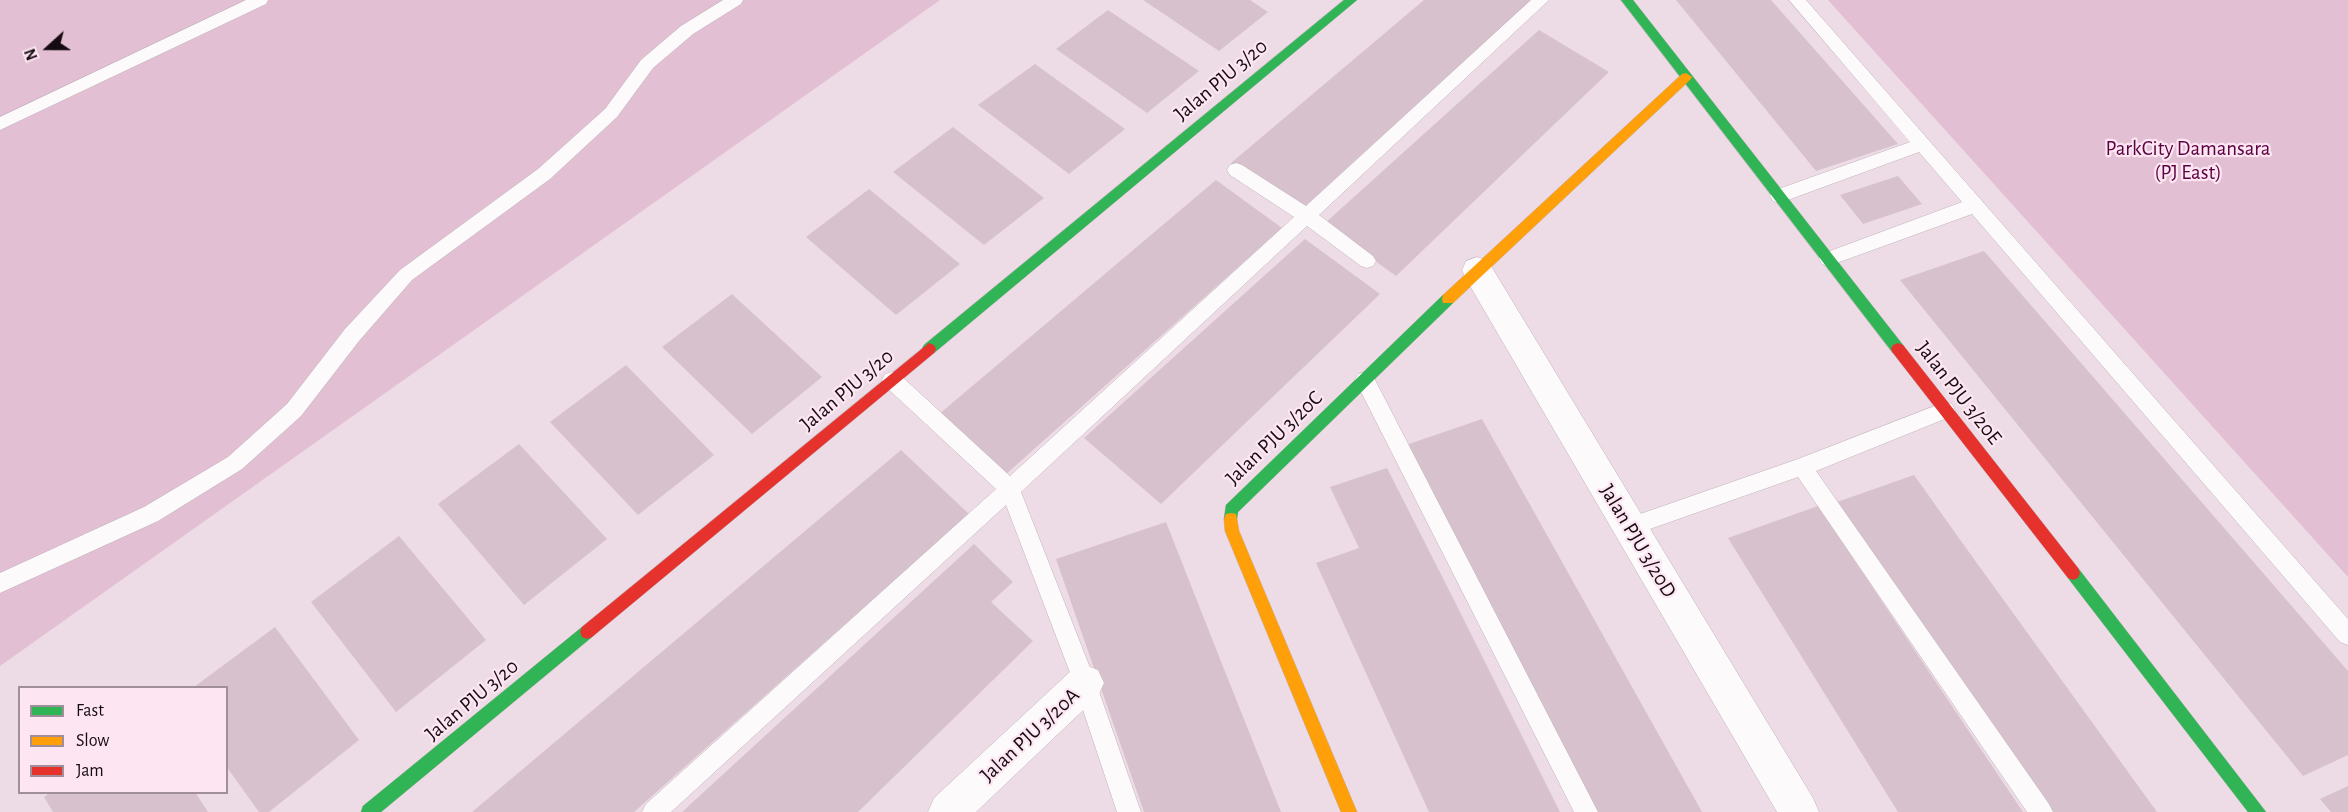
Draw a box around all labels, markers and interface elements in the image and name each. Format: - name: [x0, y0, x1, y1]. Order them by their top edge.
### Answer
- north arrow: [18, 18, 78, 78]
- street label: Jalan PJU 3/20: [1169, 34, 1273, 126]
- text: N: [22, 46, 41, 63]
- park label: ParkCity Damansara (PJ East): [2105, 136, 2271, 186]
- street label: Jalan PJU 3/20E: [1911, 336, 2007, 450]
- street label: Jalan PJU 3/20: [795, 344, 899, 436]
- street label: Jalan PJU 3/20C: [1220, 386, 1328, 490]
- street label: Jalan PJU 3/20D: [1594, 480, 1682, 602]
- street label: Jalan PJU 3/20: [420, 654, 524, 746]
- street label: Jalan PJU 3/20A: [975, 683, 1085, 787]
- legend: [18, 686, 228, 794]
- text: Fast: [76, 702, 104, 720]
- text: Slow: [76, 732, 109, 750]
- text: Jam: [76, 762, 104, 780]

